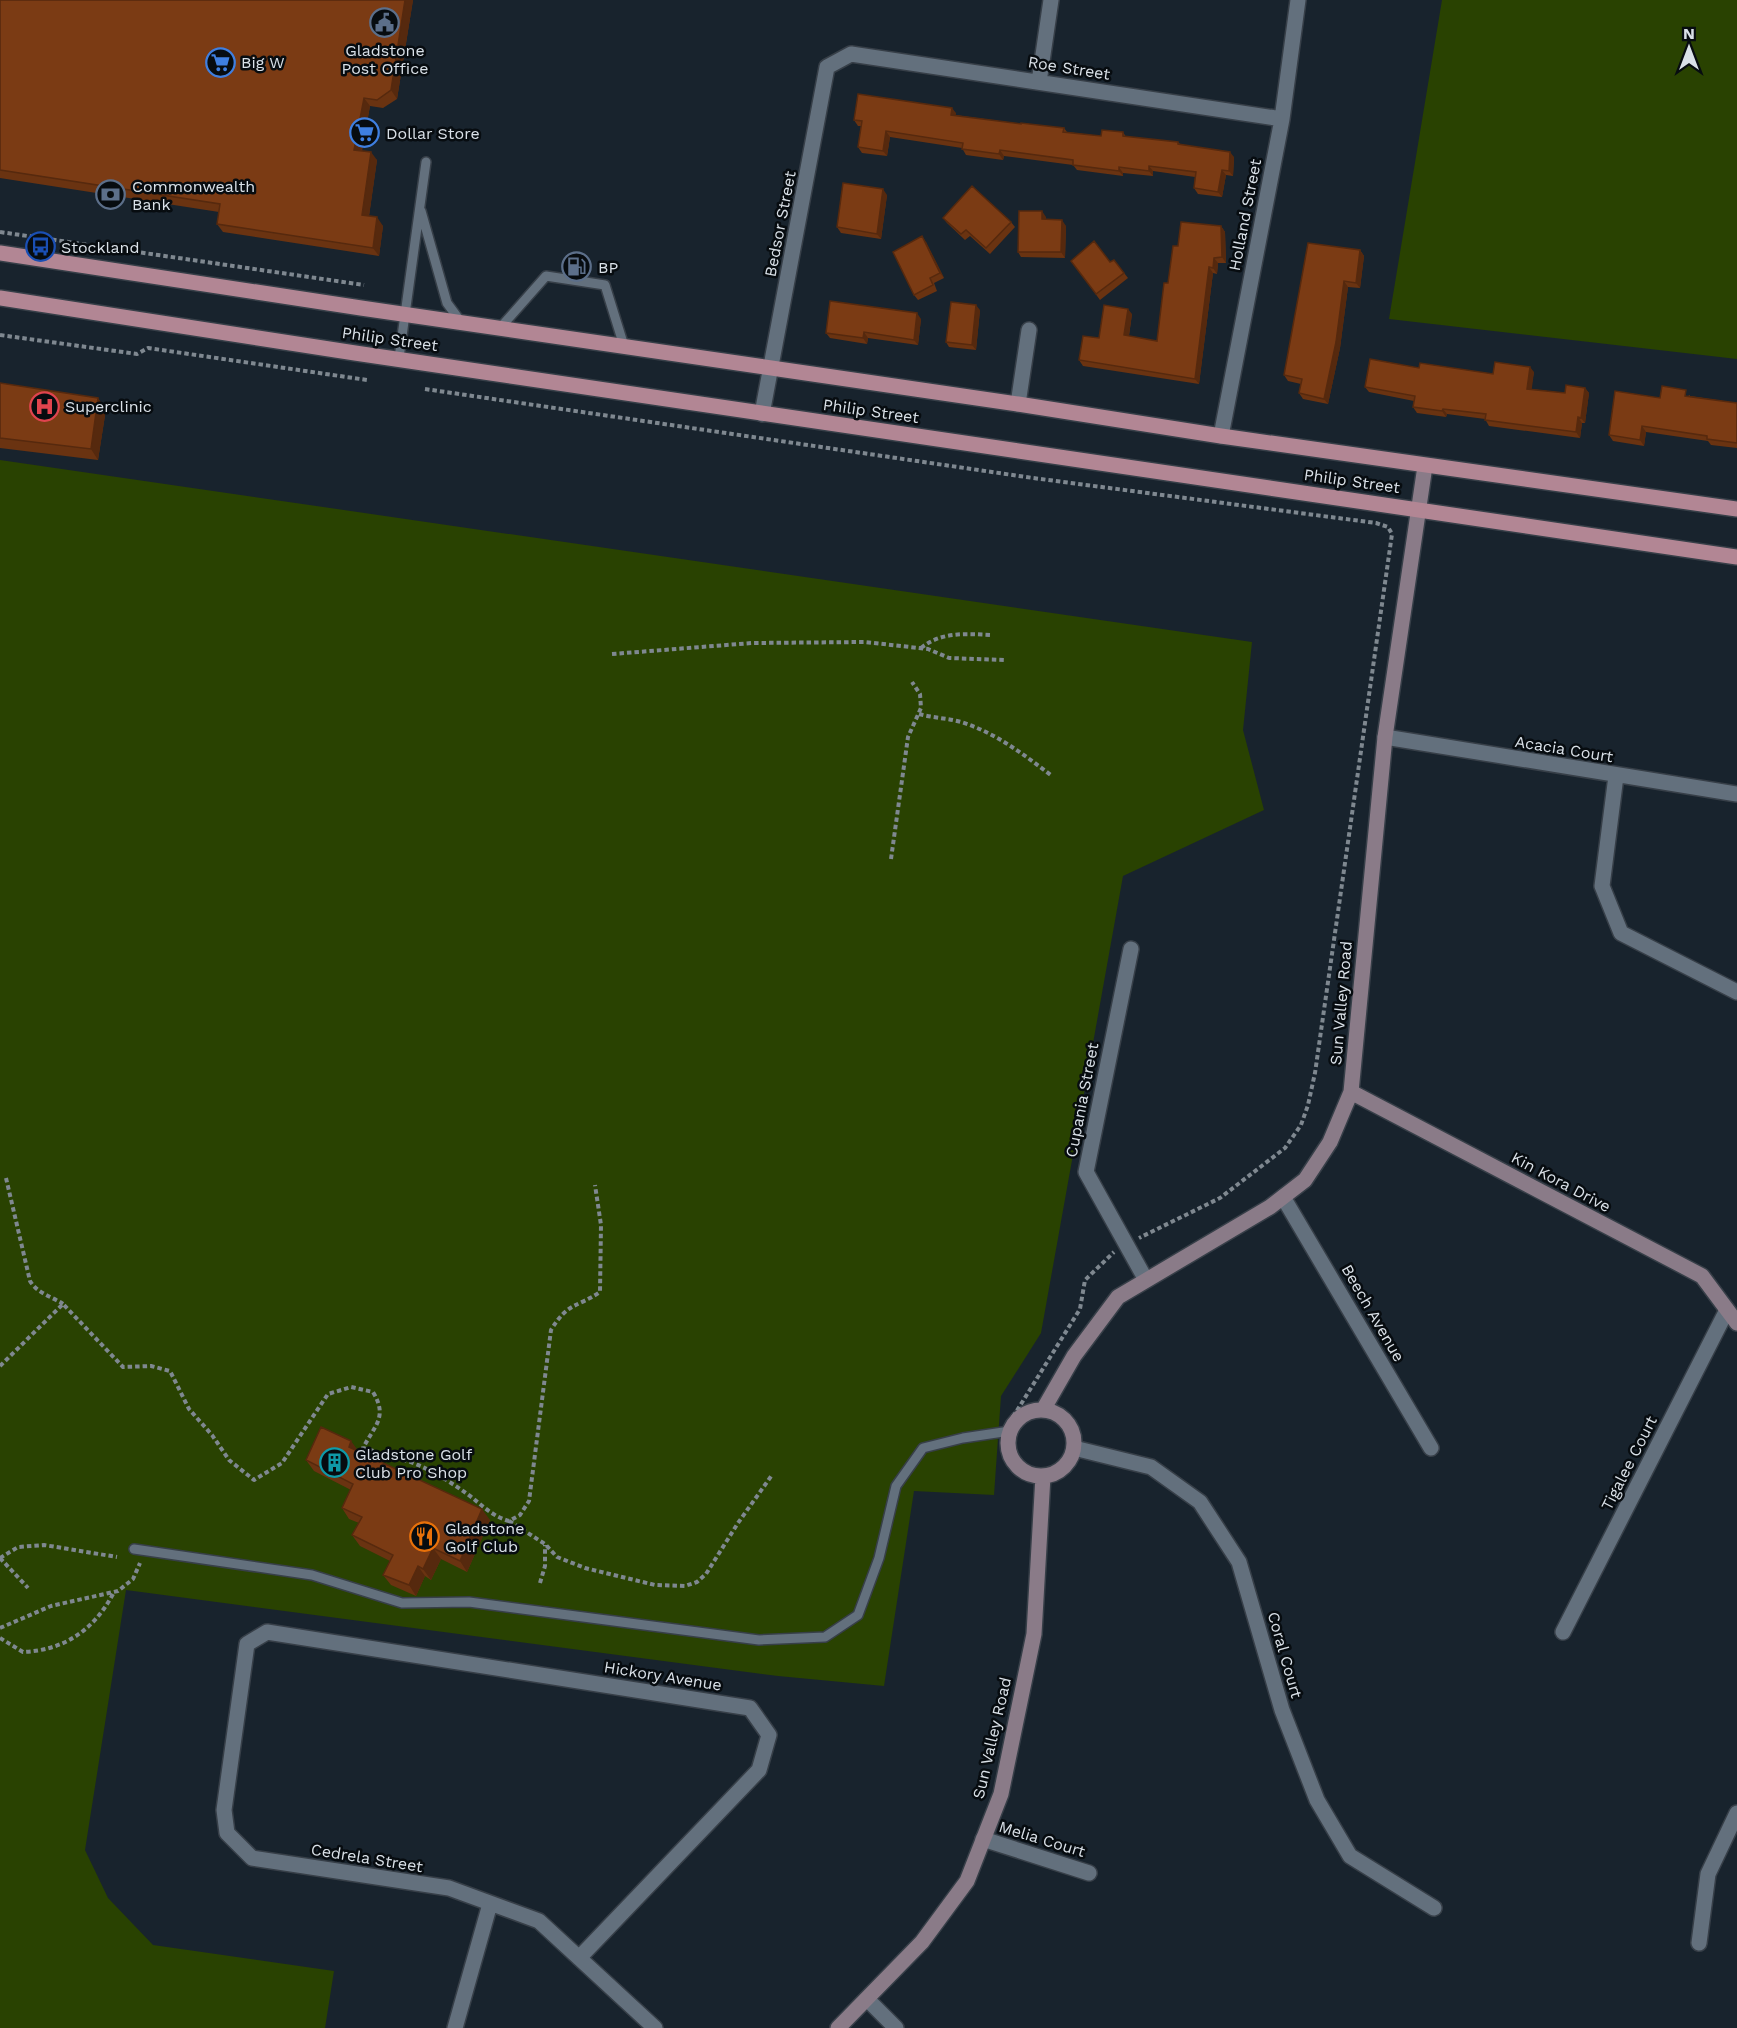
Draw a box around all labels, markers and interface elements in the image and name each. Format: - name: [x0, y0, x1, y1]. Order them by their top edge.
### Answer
- public building icon: Gladstone Post Office: [369, 6, 401, 38]
- north arrow: [1659, 18, 1719, 78]
- text: N: [1683, 24, 1695, 43]
- place label: Gladstone Post Office: [342, 41, 428, 78]
- supermarket icon: Big W: [204, 46, 236, 78]
- street label: Roe Street: [1027, 52, 1112, 84]
- place label: Big W: [241, 53, 285, 72]
- supermarket icon: Dollar Store: [349, 117, 381, 149]
- place label: Dollar Store: [386, 124, 480, 143]
- street label: Holland Street: [1225, 157, 1265, 273]
- street label: Bedsor Street: [760, 169, 800, 279]
- place label: Commonwealth Bank: [132, 177, 255, 214]
- bank icon: Commonwealth Bank: [95, 179, 127, 211]
- bus stop icon: Stockland: [24, 231, 56, 263]
- place label: Stockland: [61, 238, 139, 257]
- fuel station icon: BP: [561, 251, 593, 283]
- place label: BP: [598, 258, 618, 277]
- street label: Philip Street: [341, 323, 439, 355]
- hospital icon: Superclinic: [28, 390, 60, 422]
- street label: Philip Street: [822, 395, 920, 427]
- place label: Superclinic: [65, 397, 152, 416]
- street label: Philip Street: [1303, 465, 1401, 497]
- street label: Acacia Court: [1514, 732, 1615, 766]
- street label: Sun Valley Road: [1326, 940, 1356, 1066]
- street label: Cupania Street: [1062, 1041, 1102, 1159]
- street label: Kin Kora Drive: [1508, 1148, 1614, 1216]
- street label: Beech Avenue: [1337, 1261, 1409, 1365]
- street label: Tigalee Court: [1597, 1412, 1661, 1513]
- place label: Gladstone Golf Club Pro Shop: [355, 1445, 473, 1482]
- building icon: Gladstone Golf Club Pro Shop: [318, 1447, 350, 1479]
- place label: Gladstone Golf Club: [445, 1519, 524, 1556]
- restaurant icon: Gladstone Golf Club: [408, 1521, 440, 1553]
- street label: Coral Court: [1264, 1610, 1306, 1701]
- street label: Hickory Avenue: [603, 1657, 723, 1695]
- street label: Sun Valley Road: [969, 1675, 1015, 1801]
- street label: Melia Court: [997, 1817, 1088, 1861]
- street label: Cedrela Street: [310, 1840, 425, 1876]

